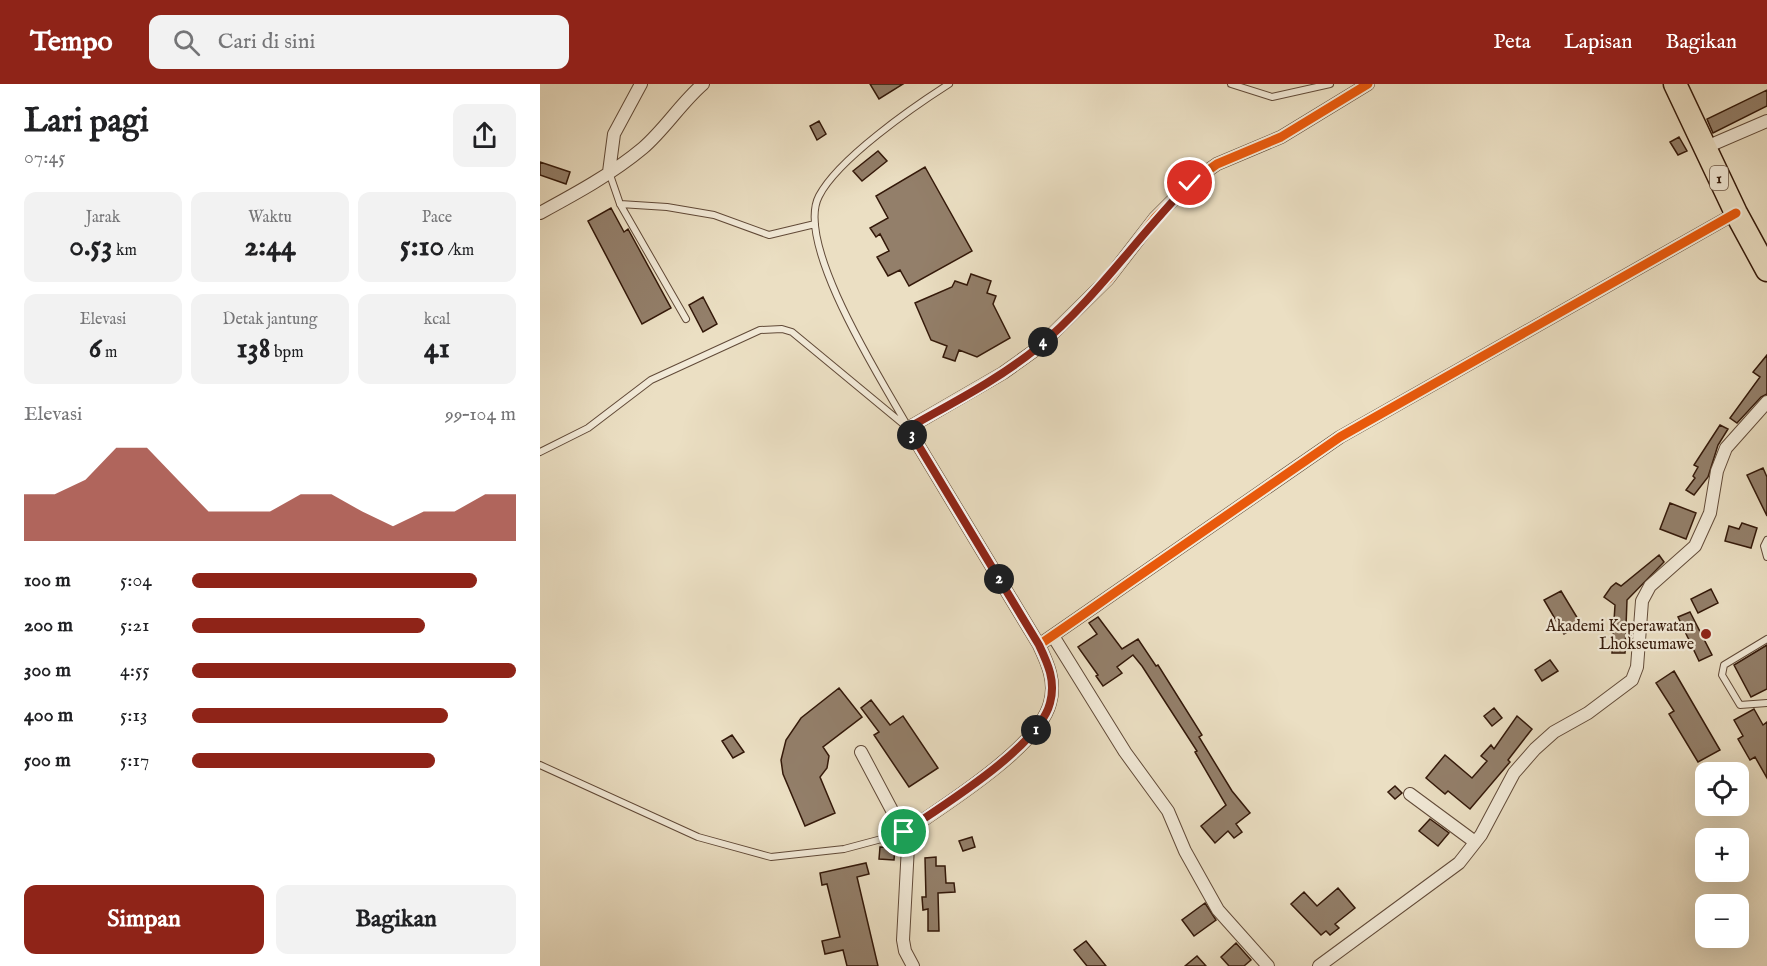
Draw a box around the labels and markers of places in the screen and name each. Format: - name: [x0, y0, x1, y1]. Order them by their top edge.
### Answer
- pin: [1164, 157, 1215, 208]
- pin: 4: [1028, 327, 1058, 357]
- pin: 3: [897, 420, 927, 450]
- pin: 2: [984, 564, 1014, 594]
- place label: Akademi Keperawatan Lhokseumawe: [1545, 617, 1694, 655]
- marker: Akademi Keperawatan Lhokseumawe: [1699, 627, 1713, 641]
- pin: 1: [1021, 715, 1051, 745]
- pin: [878, 806, 929, 857]

